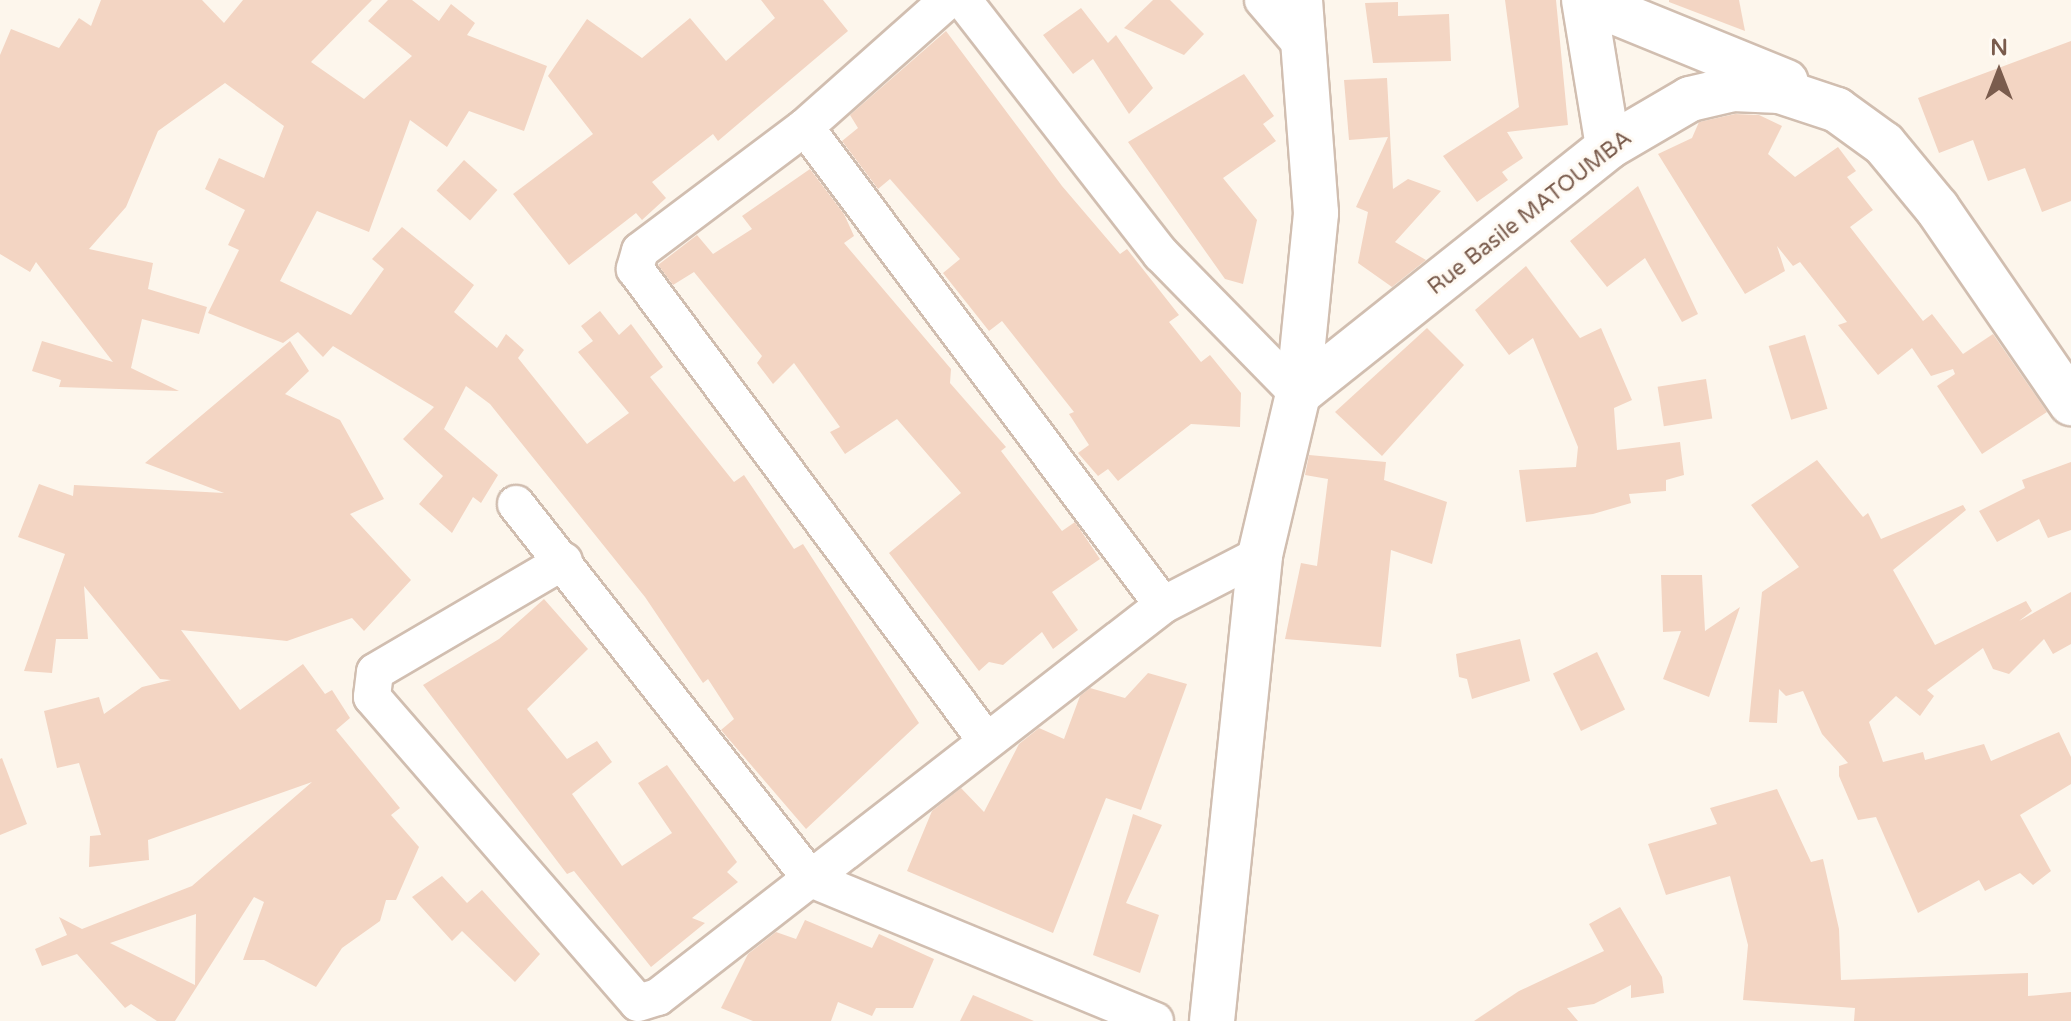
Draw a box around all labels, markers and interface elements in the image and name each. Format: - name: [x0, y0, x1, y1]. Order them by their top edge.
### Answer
- north arrow: [1959, 32, 2039, 112]
- text: N: [1990, 35, 2008, 61]
- street label: Rue Basile MATOUMBA: [1423, 125, 1637, 301]

